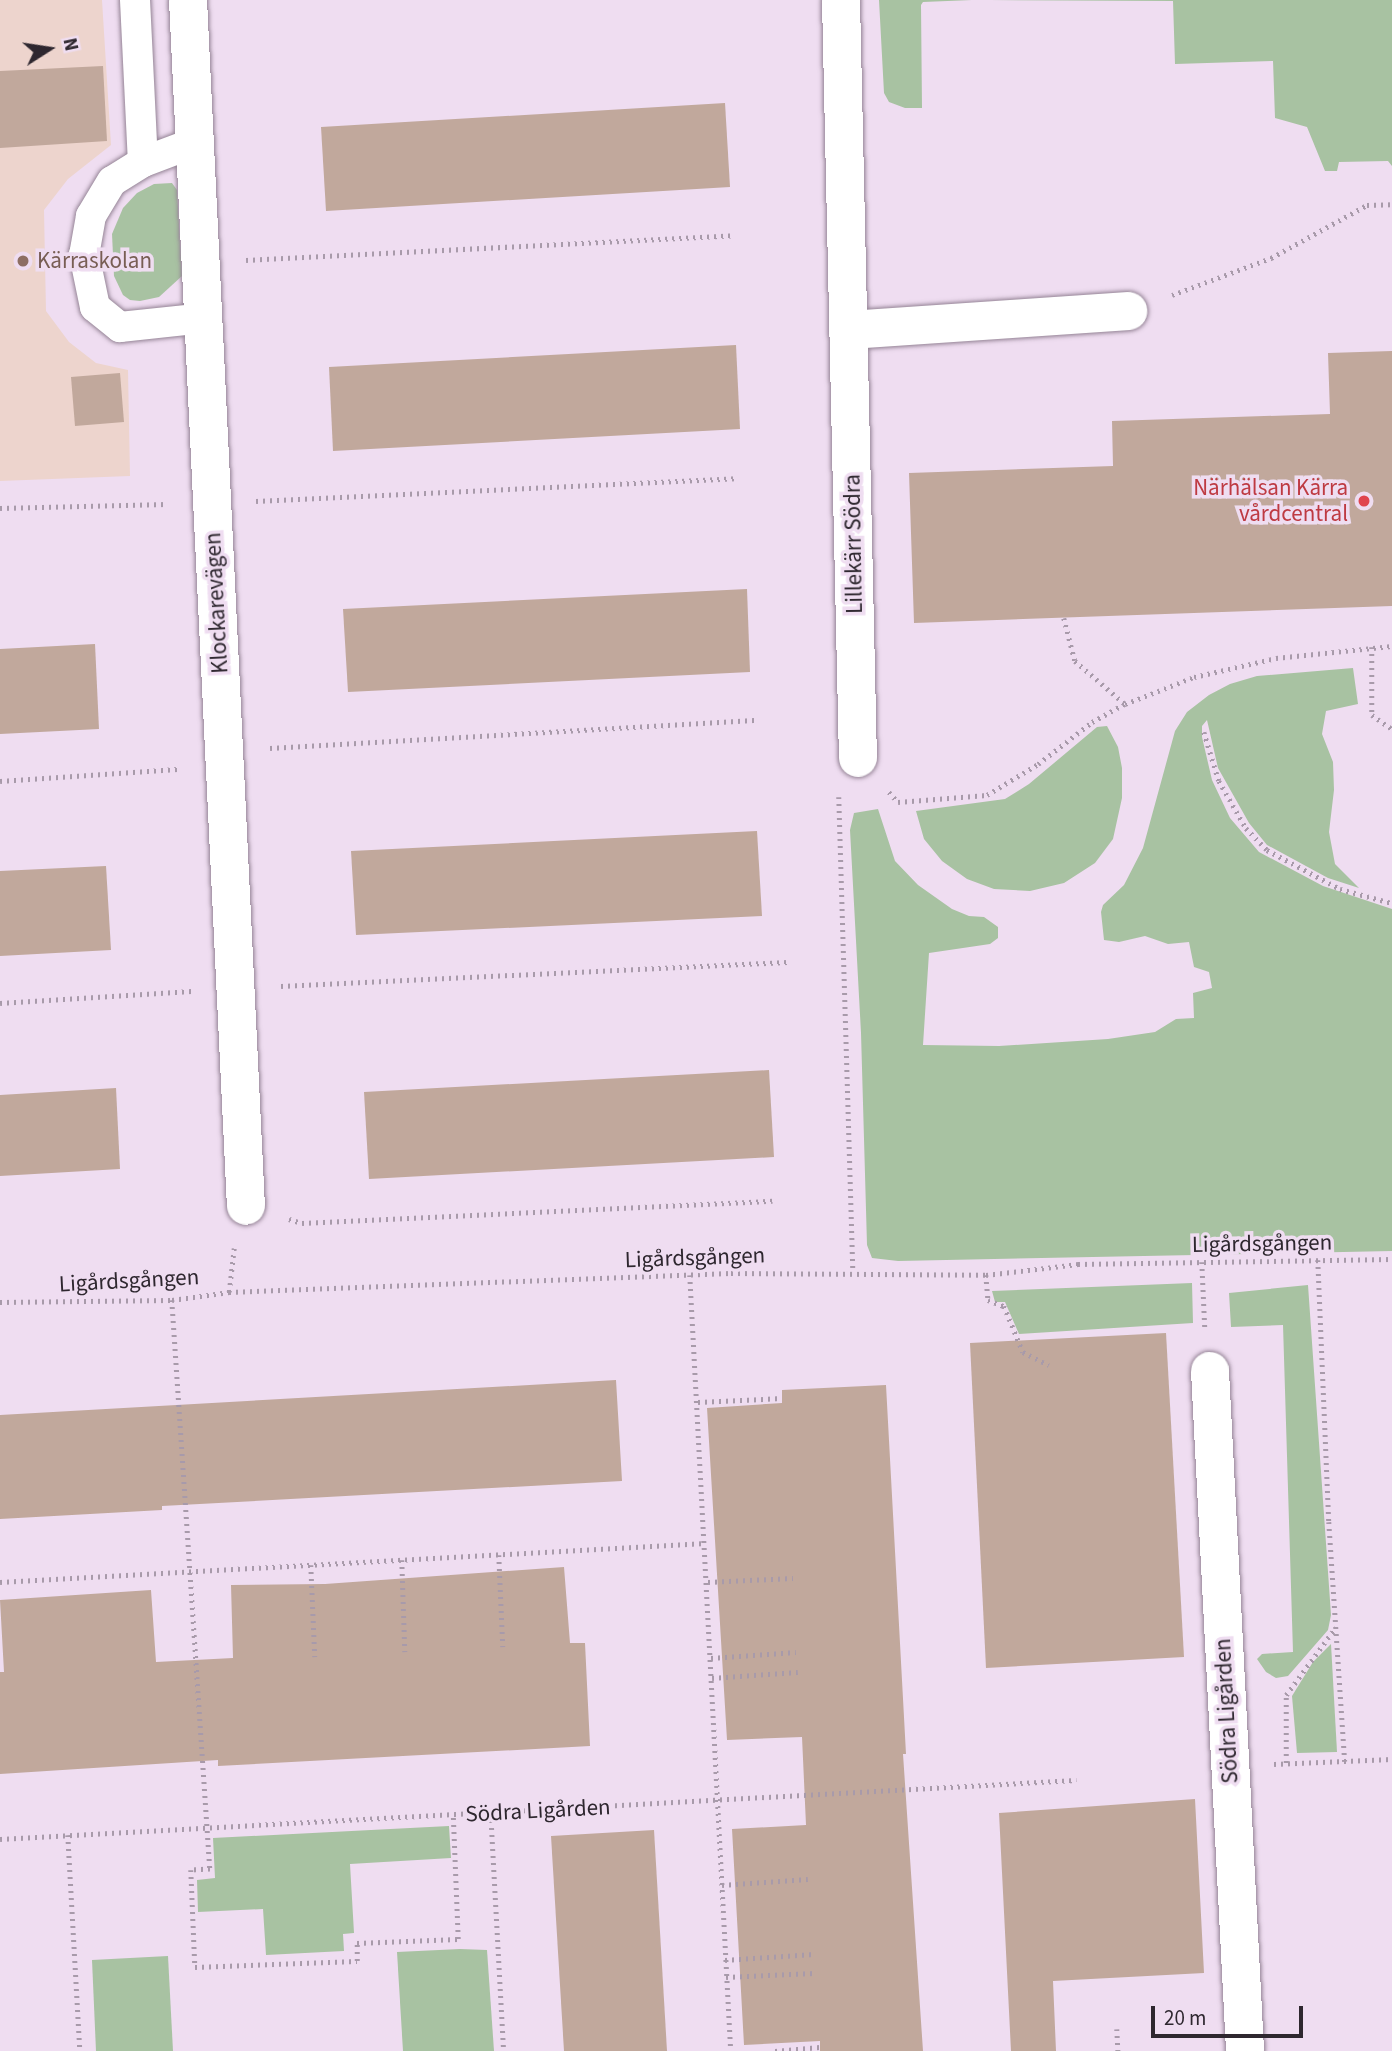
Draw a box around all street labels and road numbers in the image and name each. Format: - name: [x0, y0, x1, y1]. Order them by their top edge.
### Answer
- street label: Lillekärr Södra: [839, 474, 869, 614]
- street label: Klockarevägen: [200, 532, 234, 674]
- street label: Ligårdsgången: [1192, 1229, 1332, 1259]
- street label: Ligårdsgången: [624, 1242, 766, 1274]
- street label: Ligårdsgången: [58, 1264, 200, 1298]
- street label: Södra Ligården: [1209, 1638, 1245, 1784]
- street label: Södra Ligården: [465, 1793, 611, 1829]

